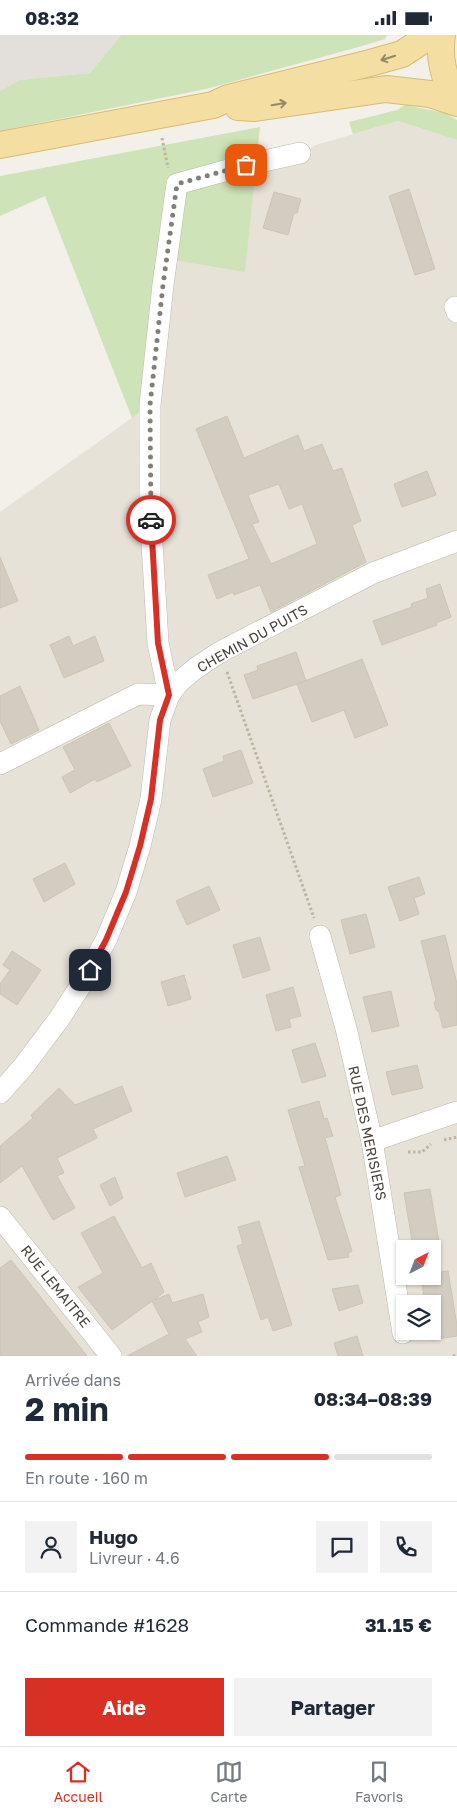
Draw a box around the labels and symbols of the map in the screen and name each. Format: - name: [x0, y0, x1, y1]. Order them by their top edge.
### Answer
- one-way arrow: [380, 53, 396, 63]
- one-way arrow: [270, 99, 286, 109]
- pin: [225, 144, 267, 186]
- courier: [126, 495, 176, 545]
- street label: CHEMIN DU PUITS: [194, 600, 310, 676]
- pin: [69, 949, 111, 991]
- street label: RUE DES MERISIERS: [345, 1064, 391, 1202]
- north arrow: [396, 1240, 441, 1285]
- street label: RUE LEMAITRE: [18, 1242, 94, 1330]

